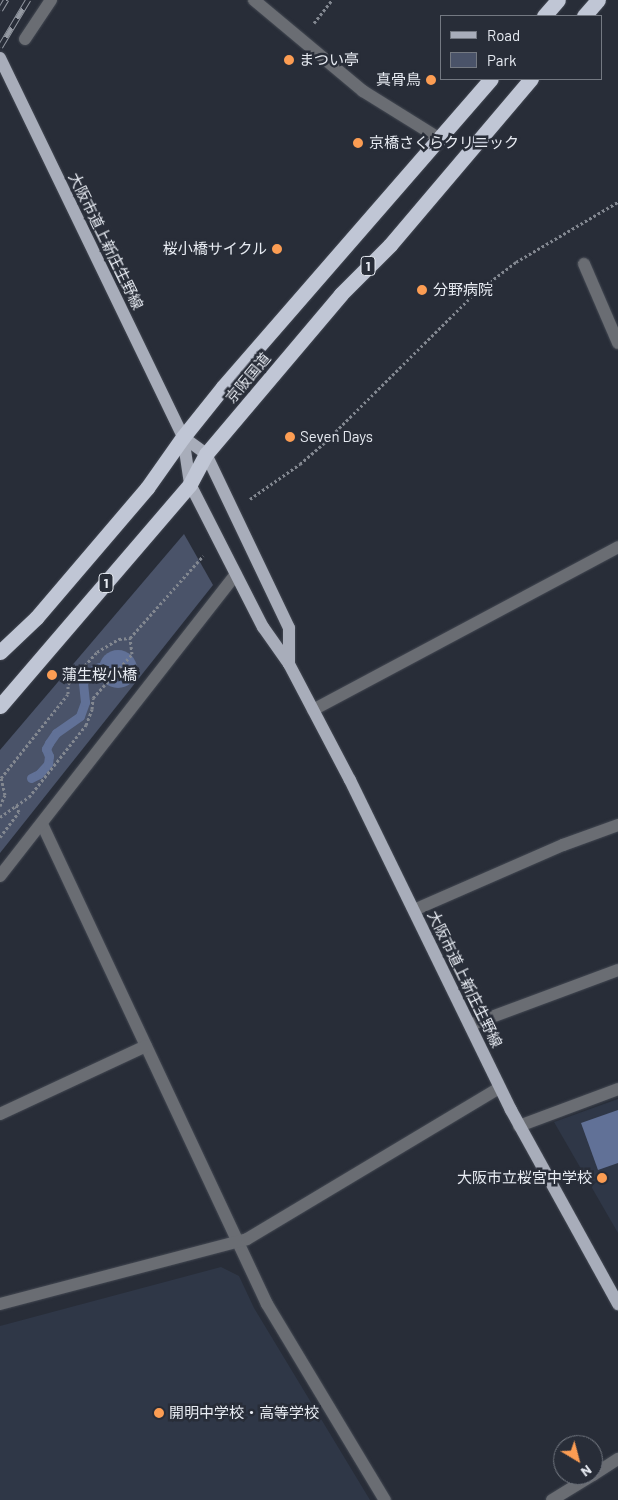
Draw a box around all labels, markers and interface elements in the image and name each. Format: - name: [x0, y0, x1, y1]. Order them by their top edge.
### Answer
- legend: [440, 15, 603, 80]
- text: Road: [487, 26, 520, 44]
- place label: まつい亭: [299, 51, 359, 69]
- text: Park: [487, 51, 516, 69]
- marker: まつい亭: [283, 54, 295, 66]
- place label: 真骨鳥: [376, 71, 421, 89]
- marker: 真骨鳥: [425, 74, 437, 86]
- place label: 京橋さくらクリニック: [369, 134, 519, 152]
- marker: 京橋さくらクリニック: [351, 136, 365, 150]
- street label: 大阪市道上新庄生野線: [65, 170, 147, 312]
- place label: 桜小橋サイクル: [162, 240, 267, 258]
- marker: 桜小橋サイクル: [271, 243, 283, 255]
- road number: 1: [360, 255, 376, 278]
- place label: 分野病院: [433, 281, 493, 299]
- marker: 分野病院: [415, 283, 429, 297]
- street label: 京阪国道: [222, 349, 274, 407]
- place label: Seven Days: [300, 428, 373, 446]
- marker: Seven Days: [284, 431, 296, 443]
- road number: 1: [98, 572, 114, 594]
- place label: 蒲生桜小橋: [62, 666, 137, 684]
- marker: 蒲生桜小橋: [46, 669, 58, 681]
- street label: 大阪市道上新庄生野線: [424, 908, 506, 1050]
- place label: 大阪市立桜宮中学校: [457, 1169, 592, 1187]
- marker: 大阪市立桜宮中学校: [596, 1172, 608, 1184]
- place label: 開明中学校・高等学校: [169, 1404, 319, 1422]
- marker: 開明中学校・高等学校: [153, 1407, 165, 1419]
- north arrow: [553, 1435, 603, 1485]
- text: N: [578, 1462, 596, 1481]

